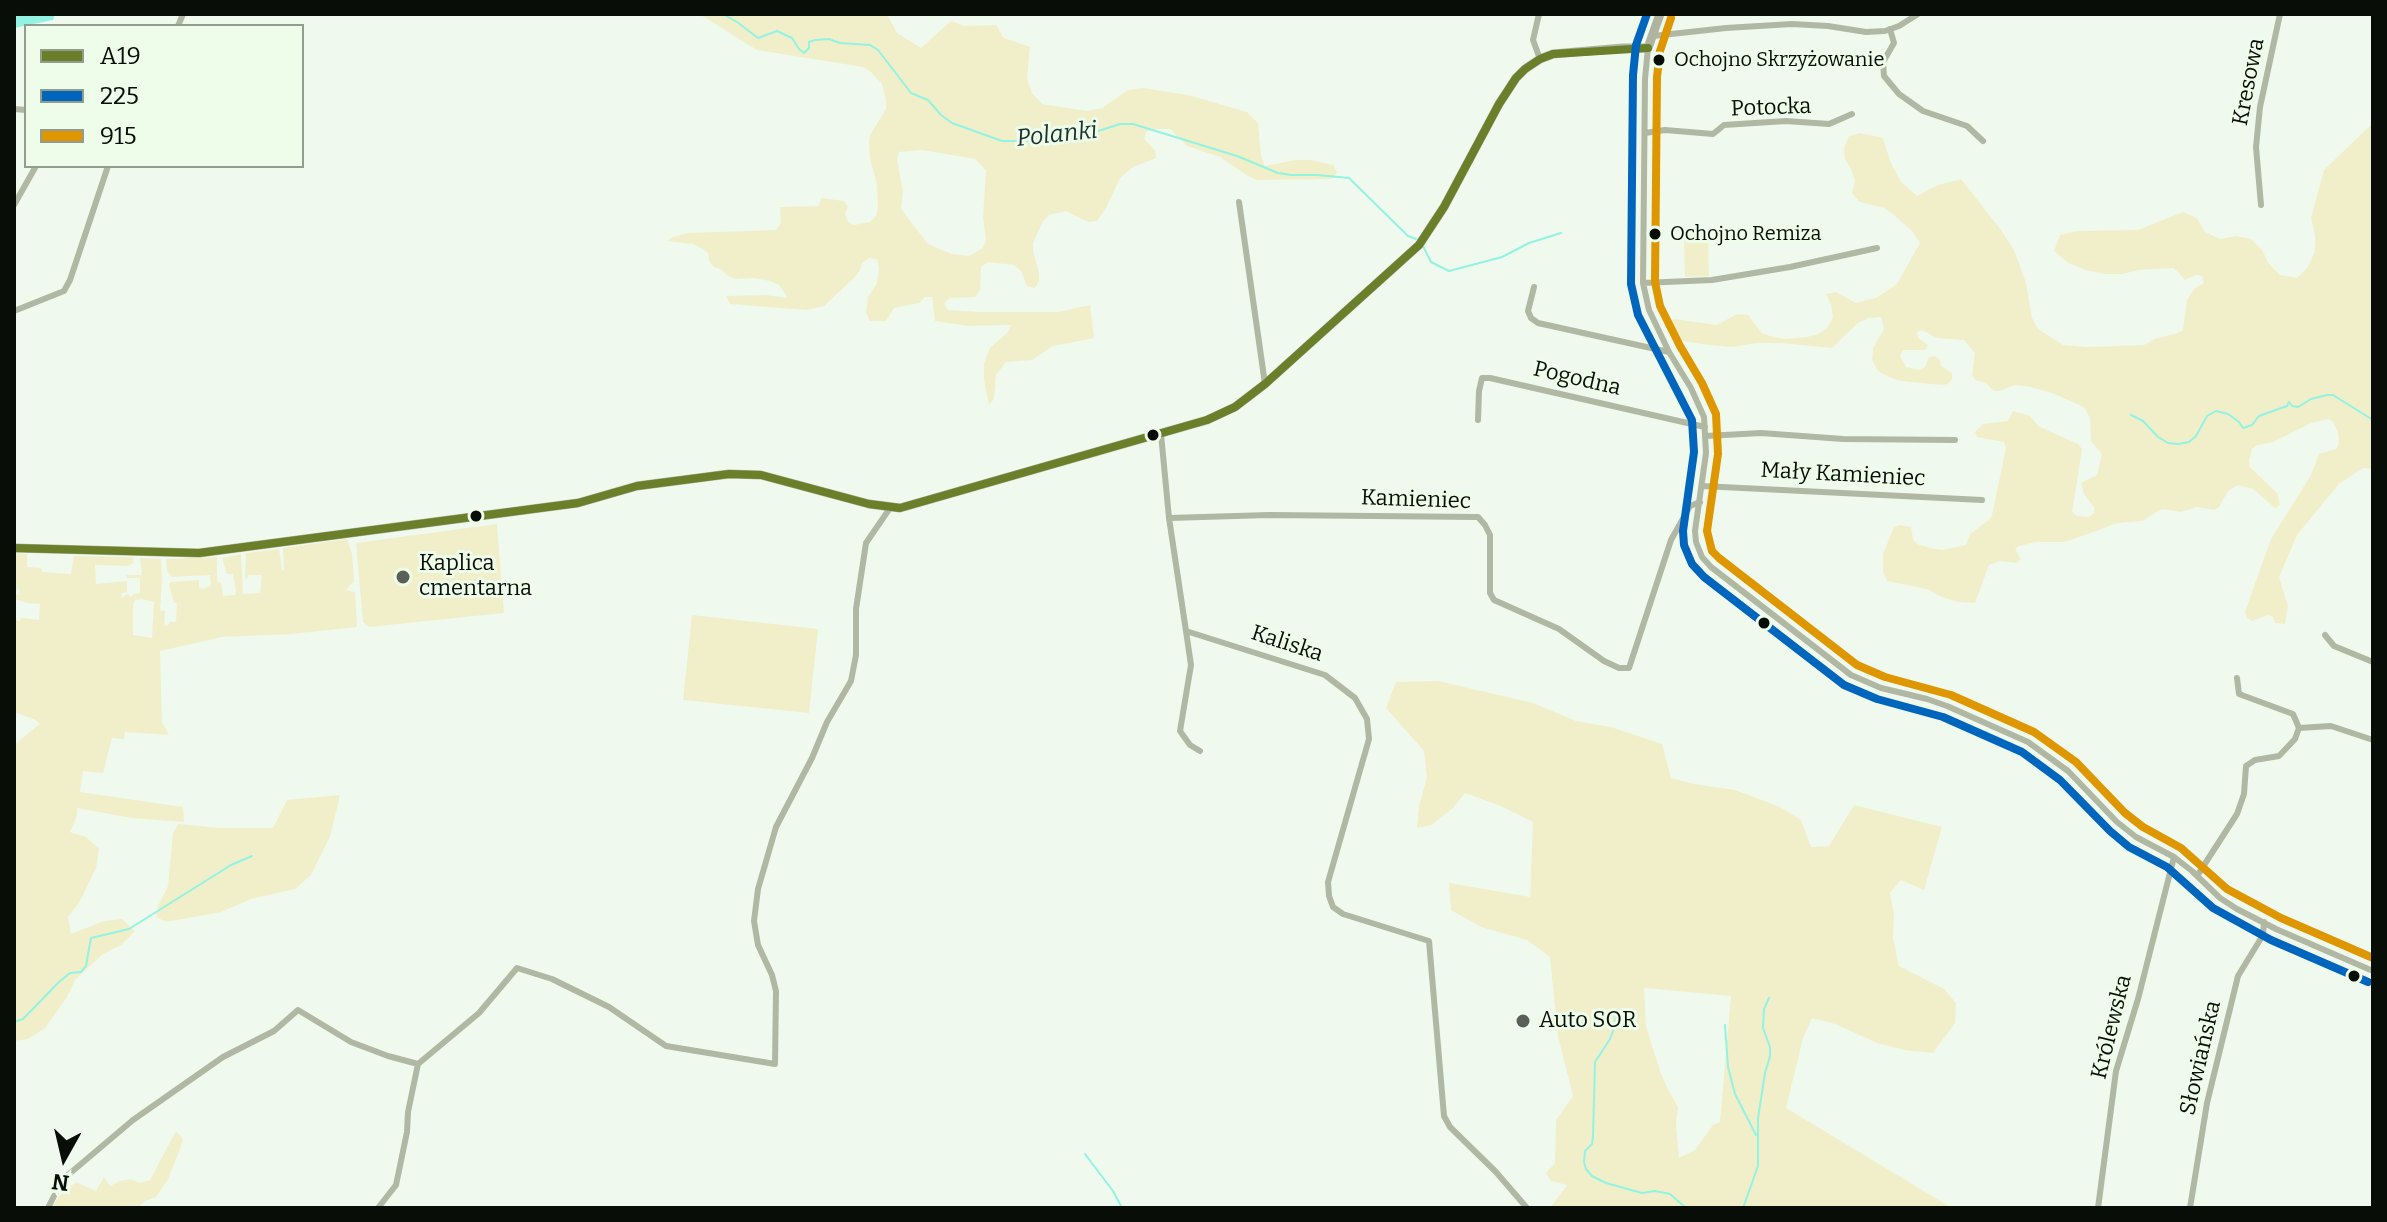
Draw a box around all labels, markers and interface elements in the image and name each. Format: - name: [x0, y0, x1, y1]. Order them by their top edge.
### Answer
- legend: [24, 24, 304, 168]
- street label: Kresowa: [2228, 36, 2270, 128]
- text: A19: [100, 42, 141, 70]
- place label: Ochojno Skrzyżowanie: [1674, 48, 1884, 72]
- marker: Ochojno Skrzyżowanie: [1651, 52, 1667, 68]
- text: 225: [100, 82, 139, 110]
- street label: Potocka: [1730, 93, 1812, 123]
- water label: Polanki: [1015, 116, 1099, 154]
- text: 915: [100, 122, 137, 150]
- place label: Ochojno Remiza: [1670, 222, 1821, 246]
- marker: Ochojno Remiza: [1647, 226, 1663, 242]
- street label: Pogodna: [1531, 356, 1623, 402]
- unlabelled marker: [1145, 427, 1161, 443]
- street label: Mały Kamieniec: [1760, 458, 1926, 492]
- street label: Kamieniec: [1361, 485, 1471, 515]
- unlabelled marker: [468, 508, 484, 524]
- place label: Kaplica cmentarna: [419, 551, 532, 602]
- marker: Kaplica cmentarna: [394, 568, 412, 586]
- unlabelled marker: [1756, 615, 1772, 631]
- street label: Kaliska: [1248, 620, 1326, 668]
- unlabelled marker: [2346, 968, 2362, 984]
- street label: Królewska: [2086, 972, 2138, 1082]
- street label: Słowiańska: [2175, 998, 2227, 1118]
- place label: Auto SOR: [1539, 1008, 1636, 1034]
- marker: Auto SOR: [1514, 1012, 1532, 1030]
- north arrow: [24, 1118, 104, 1198]
- text: N: [50, 1168, 71, 1197]

